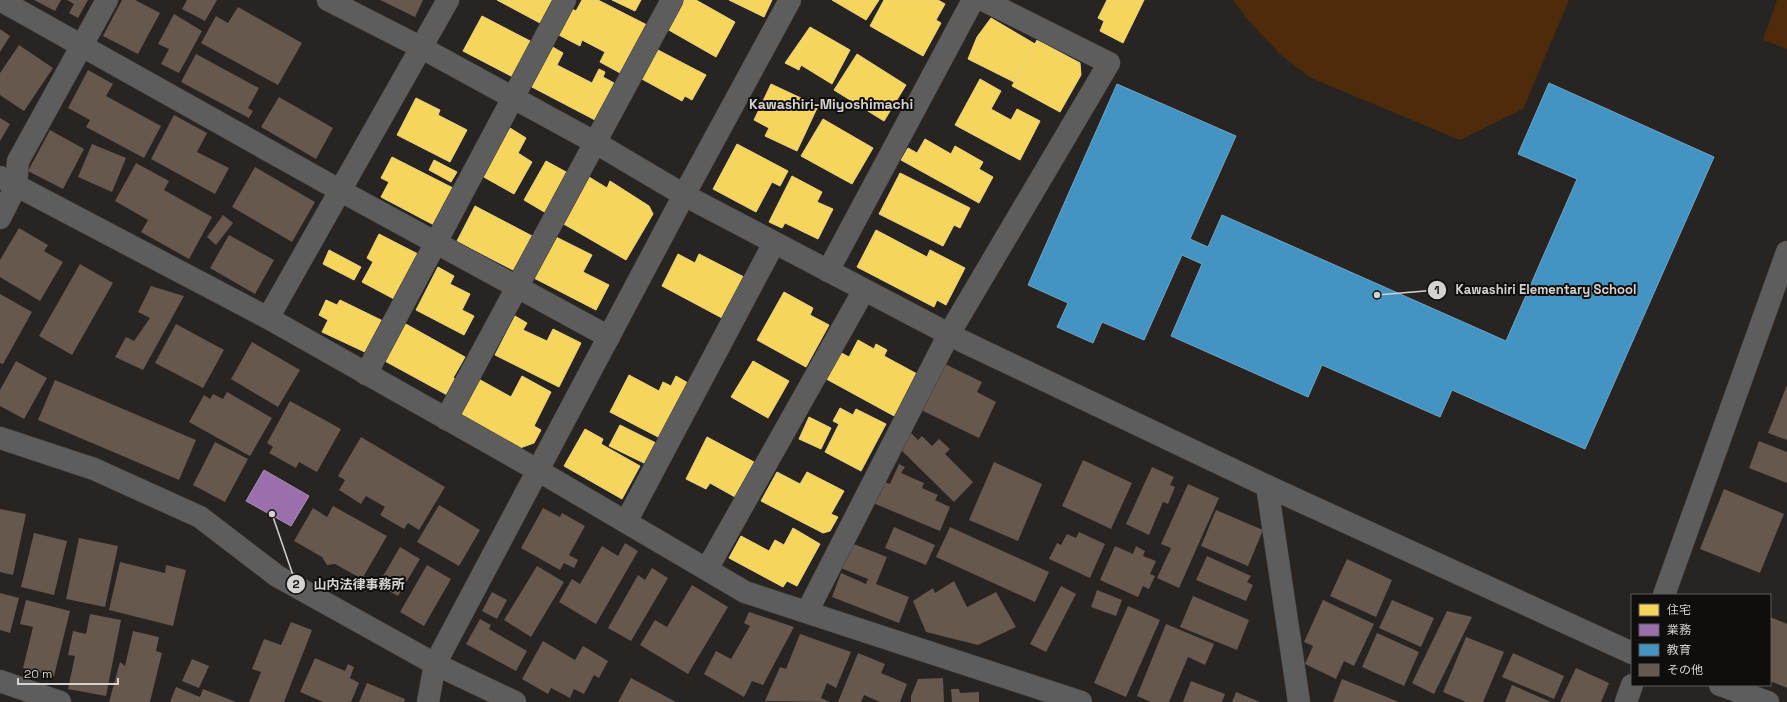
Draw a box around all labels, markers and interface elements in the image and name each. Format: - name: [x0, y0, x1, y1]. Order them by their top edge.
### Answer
- district label: Kawashiri-Miyoshimachi: [749, 95, 913, 113]
- callout: Kawashiri Elementary School: [1427, 277, 1644, 302]
- text: Kawashiri Elementary School: [1456, 281, 1636, 298]
- text: 1: [1434, 282, 1440, 298]
- callout: 山内法律事務所: [286, 572, 413, 597]
- text: 2: [292, 576, 300, 592]
- text: 山内法律事務所: [313, 576, 405, 593]
- legend: [1631, 594, 1771, 686]
- text: 住宅: [1667, 602, 1691, 618]
- text: 業務: [1667, 622, 1691, 638]
- text: 教育: [1667, 642, 1691, 658]
- scale bar: [18, 660, 118, 686]
- text: その他: [1667, 662, 1703, 678]
- text: 20 m: [24, 666, 52, 682]

